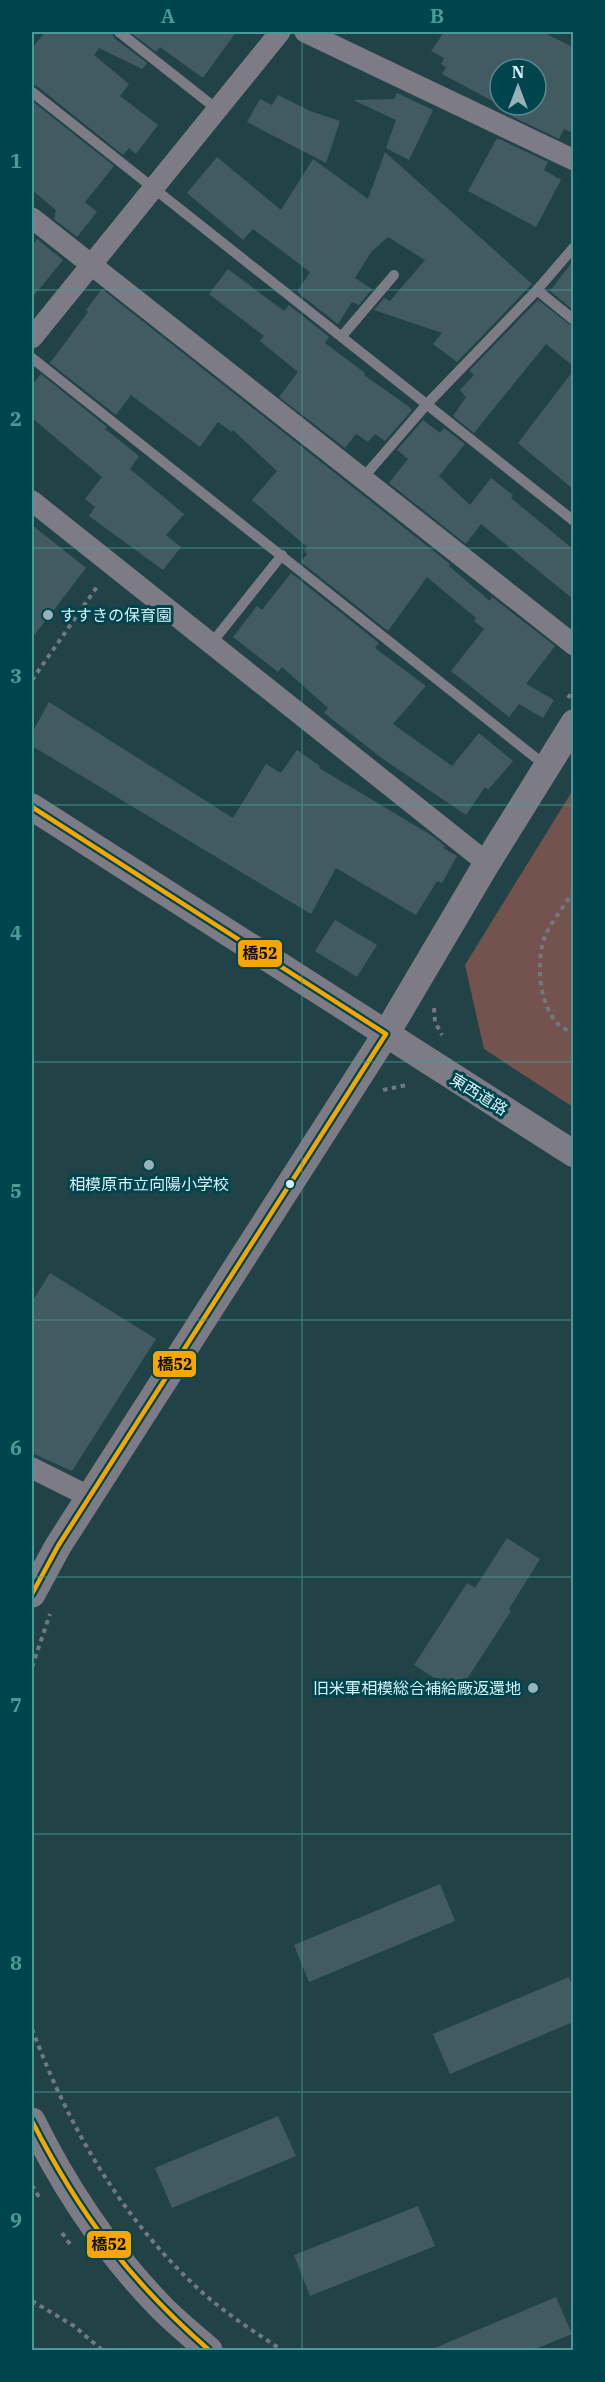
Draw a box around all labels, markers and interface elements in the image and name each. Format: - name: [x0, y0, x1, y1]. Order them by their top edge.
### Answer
- text: A: [161, 2, 175, 29]
- text: B: [430, 2, 444, 29]
- north arrow: [488, 57, 548, 117]
- text: N: [512, 62, 524, 82]
- text: 1: [10, 147, 22, 174]
- text: 2: [10, 405, 22, 432]
- place label: すすきの保育園: [60, 605, 172, 625]
- marker: すすきの保育園: [41, 608, 55, 622]
- text: 3: [10, 662, 22, 689]
- text: 4: [10, 919, 22, 946]
- line badge: 橋52: [237, 939, 283, 968]
- text: 橋52: [242, 943, 278, 963]
- street label: 東西道路: [447, 1069, 511, 1119]
- marker: 相模原市立向陽小学校: [142, 1158, 156, 1172]
- place label: 相模原市立向陽小学校: [69, 1174, 229, 1194]
- text: 5: [10, 1177, 22, 1204]
- unlabelled marker: [284, 1178, 296, 1190]
- line badge: 橋52: [152, 1350, 197, 1378]
- text: 橋52: [157, 1354, 193, 1374]
- text: 6: [10, 1434, 22, 1461]
- place label: 旧米軍相模総合補給廠返還地: [313, 1678, 521, 1698]
- marker: 旧米軍相模総合補給廠返還地: [526, 1681, 540, 1695]
- text: 7: [10, 1691, 22, 1718]
- text: 8: [10, 1949, 22, 1976]
- text: 9: [10, 2206, 22, 2233]
- line badge: 橋52: [86, 2230, 132, 2259]
- text: 橋52: [91, 2234, 127, 2254]

